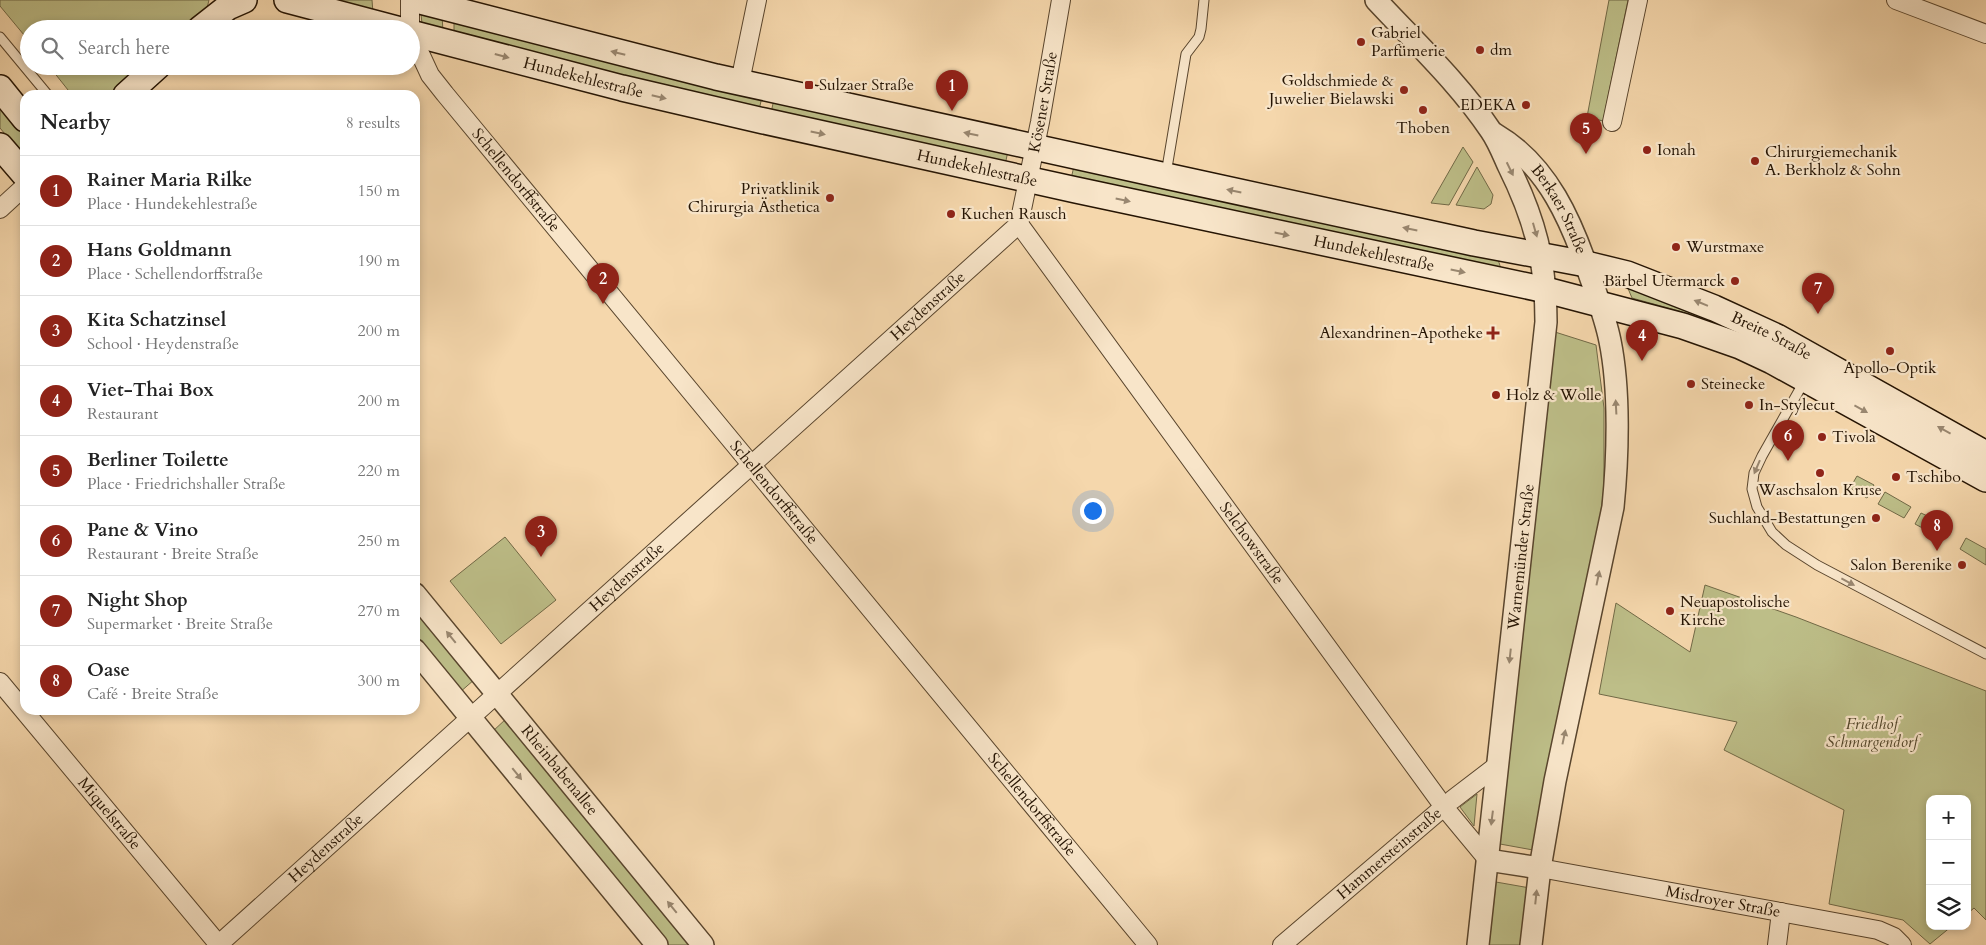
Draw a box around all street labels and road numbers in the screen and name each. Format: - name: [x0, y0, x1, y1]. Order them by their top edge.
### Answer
- street label: Kösener Straße: [1023, 50, 1063, 155]
- street label: Hundekehlestraße: [521, 52, 645, 104]
- street label: Schellendorffstraße: [467, 124, 565, 237]
- street label: Hundekehlestraße: [915, 144, 1039, 192]
- street label: Berkaer Straße: [1526, 160, 1592, 257]
- street label: Hundekehlestraße: [1312, 230, 1436, 277]
- street label: Heydenstraße: [886, 266, 970, 346]
- street label: Breite Straße: [1727, 306, 1816, 365]
- street label: Schellendorffstraße: [725, 436, 823, 549]
- street label: Warnemünder Straße: [1502, 483, 1540, 632]
- street label: Selchowstraße: [1214, 498, 1289, 589]
- street label: Heydenstraße: [585, 537, 669, 617]
- street label: Rheinbabenallee: [516, 720, 603, 820]
- street label: Schellendorffstraße: [983, 748, 1081, 861]
- street label: Miquelstraße: [73, 772, 146, 854]
- street label: Hammersteinstraße: [1332, 802, 1447, 905]
- street label: Heydenstraße: [283, 808, 368, 888]
- street label: Misdroyer Straße: [1664, 880, 1782, 923]

